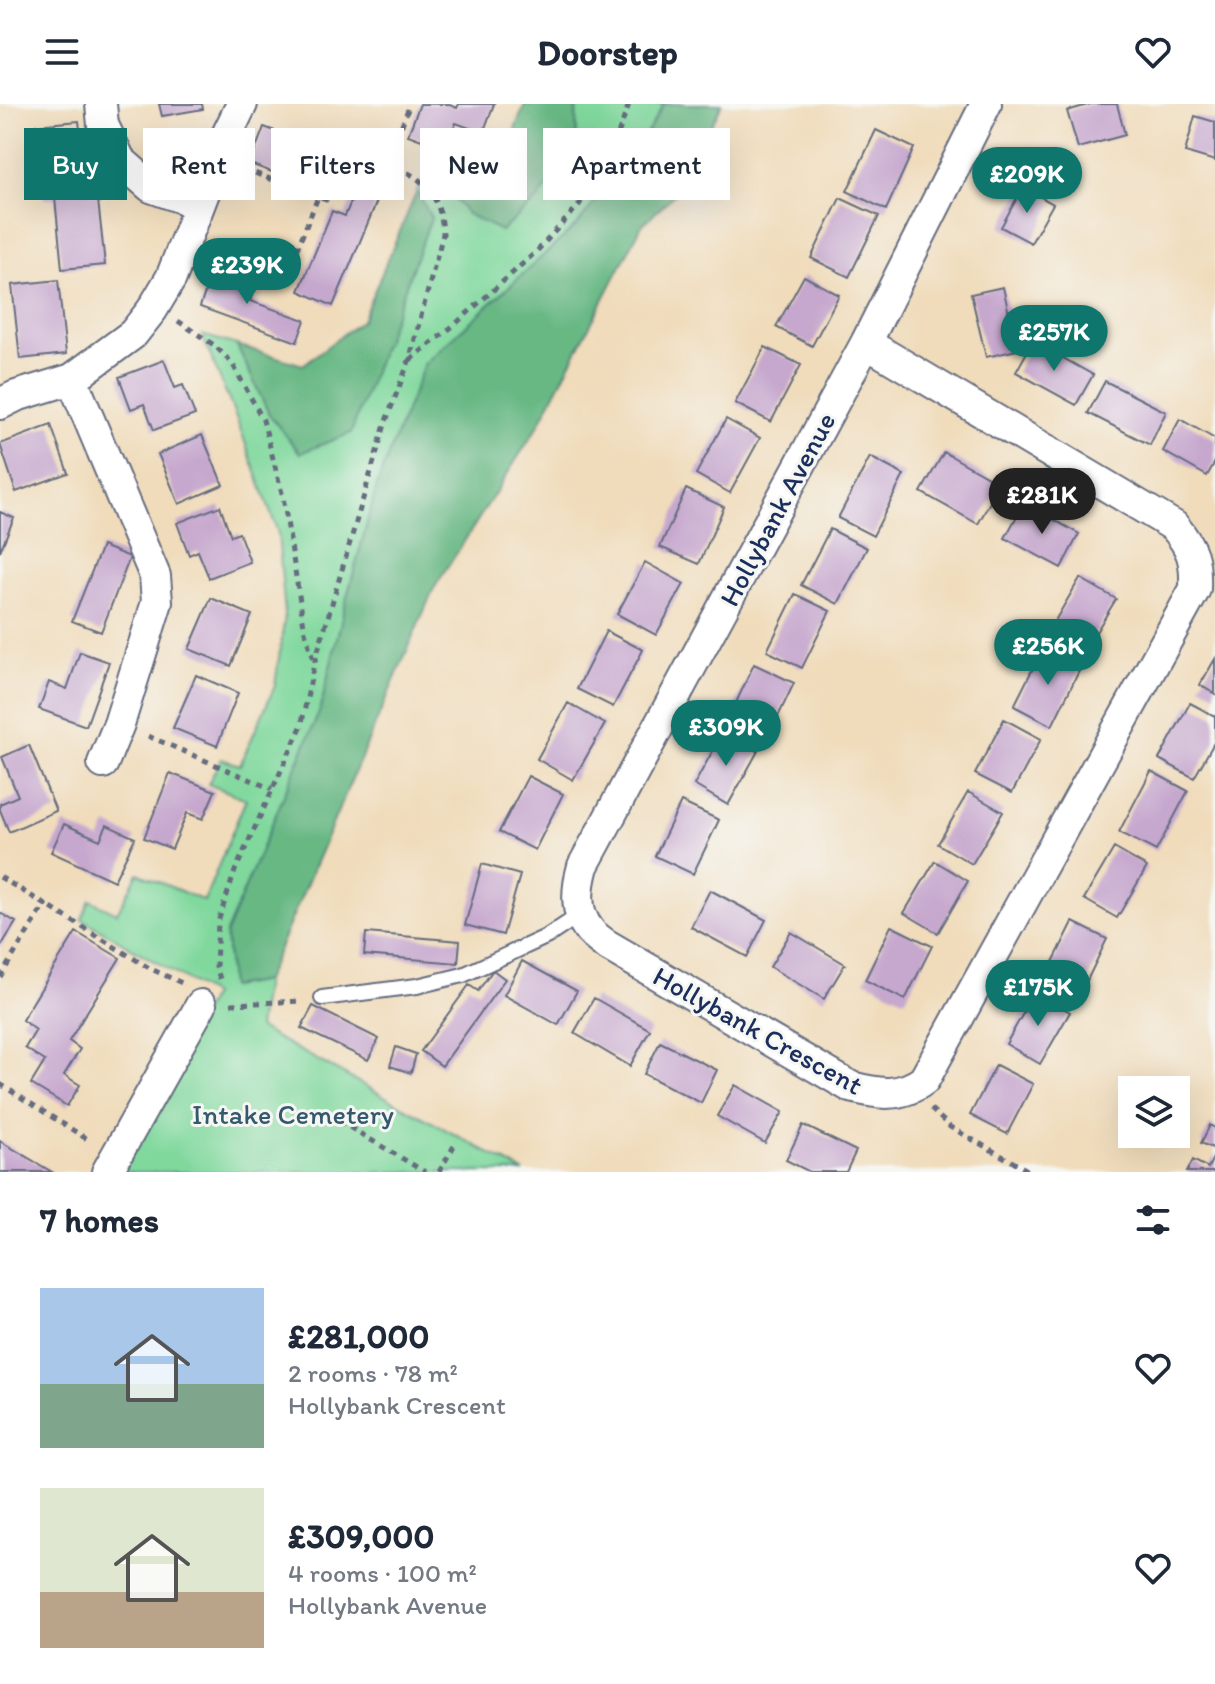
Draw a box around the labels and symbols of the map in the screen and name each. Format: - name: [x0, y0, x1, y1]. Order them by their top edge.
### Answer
- pin: £209K: [971, 147, 1083, 215]
- pin: £239K: [191, 238, 303, 306]
- pin: £257K: [998, 305, 1110, 373]
- street label: Hollybank Avenue: [712, 406, 842, 612]
- pin: £281K: [986, 468, 1098, 536]
- pin: £256K: [992, 619, 1104, 687]
- pin: £309K: [670, 700, 782, 768]
- street label: Hollybank Crescent: [647, 958, 869, 1102]
- pin: £175K: [982, 960, 1094, 1028]
- park label: Intake Cemetery: [192, 1097, 394, 1131]

